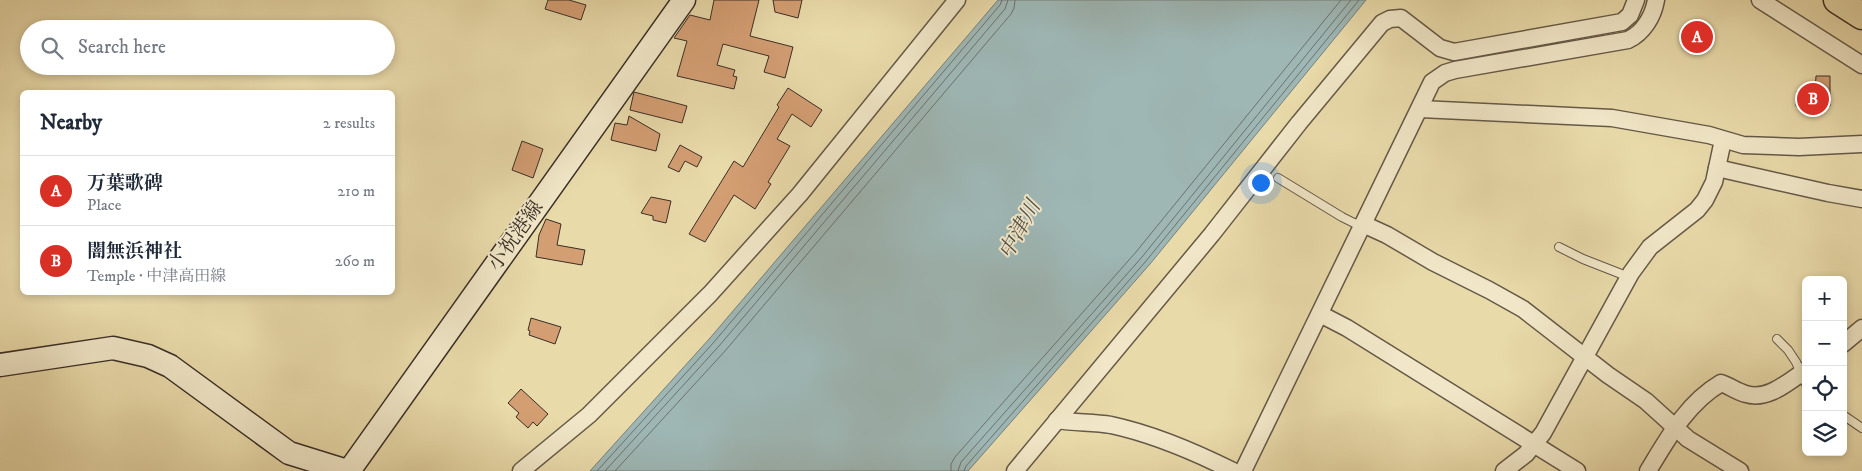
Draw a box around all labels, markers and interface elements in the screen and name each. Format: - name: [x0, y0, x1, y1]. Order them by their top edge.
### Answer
- pin: A: [1681, 18, 1713, 56]
- search box: [20, 20, 395, 75]
- icon: search: [38, 34, 66, 62]
- text: Search here: [78, 36, 166, 59]
- pin: B: [1797, 80, 1829, 118]
- text: Nearby: [40, 110, 102, 136]
- text: 2 results: [323, 113, 375, 133]
- your location: [1248, 170, 1274, 196]
- text: 万葉歌碑: [87, 172, 163, 195]
- text: A: [51, 181, 61, 201]
- text: 210 m: [337, 181, 375, 201]
- water label: 中津川: [993, 194, 1048, 264]
- text: Place: [87, 195, 121, 215]
- street label: 小祝港線: [483, 196, 549, 276]
- text: 闇無浜神社: [87, 240, 182, 263]
- text: B: [51, 251, 61, 271]
- text: 260 m: [335, 251, 375, 271]
- text: Temple · 中津高田線: [87, 266, 226, 286]
- map controls: [1802, 276, 1847, 456]
- button: +: [1802, 276, 1847, 321]
- button: −: [1802, 321, 1847, 366]
- button: locate: [1802, 366, 1847, 411]
- button: layers: [1802, 411, 1847, 456]

